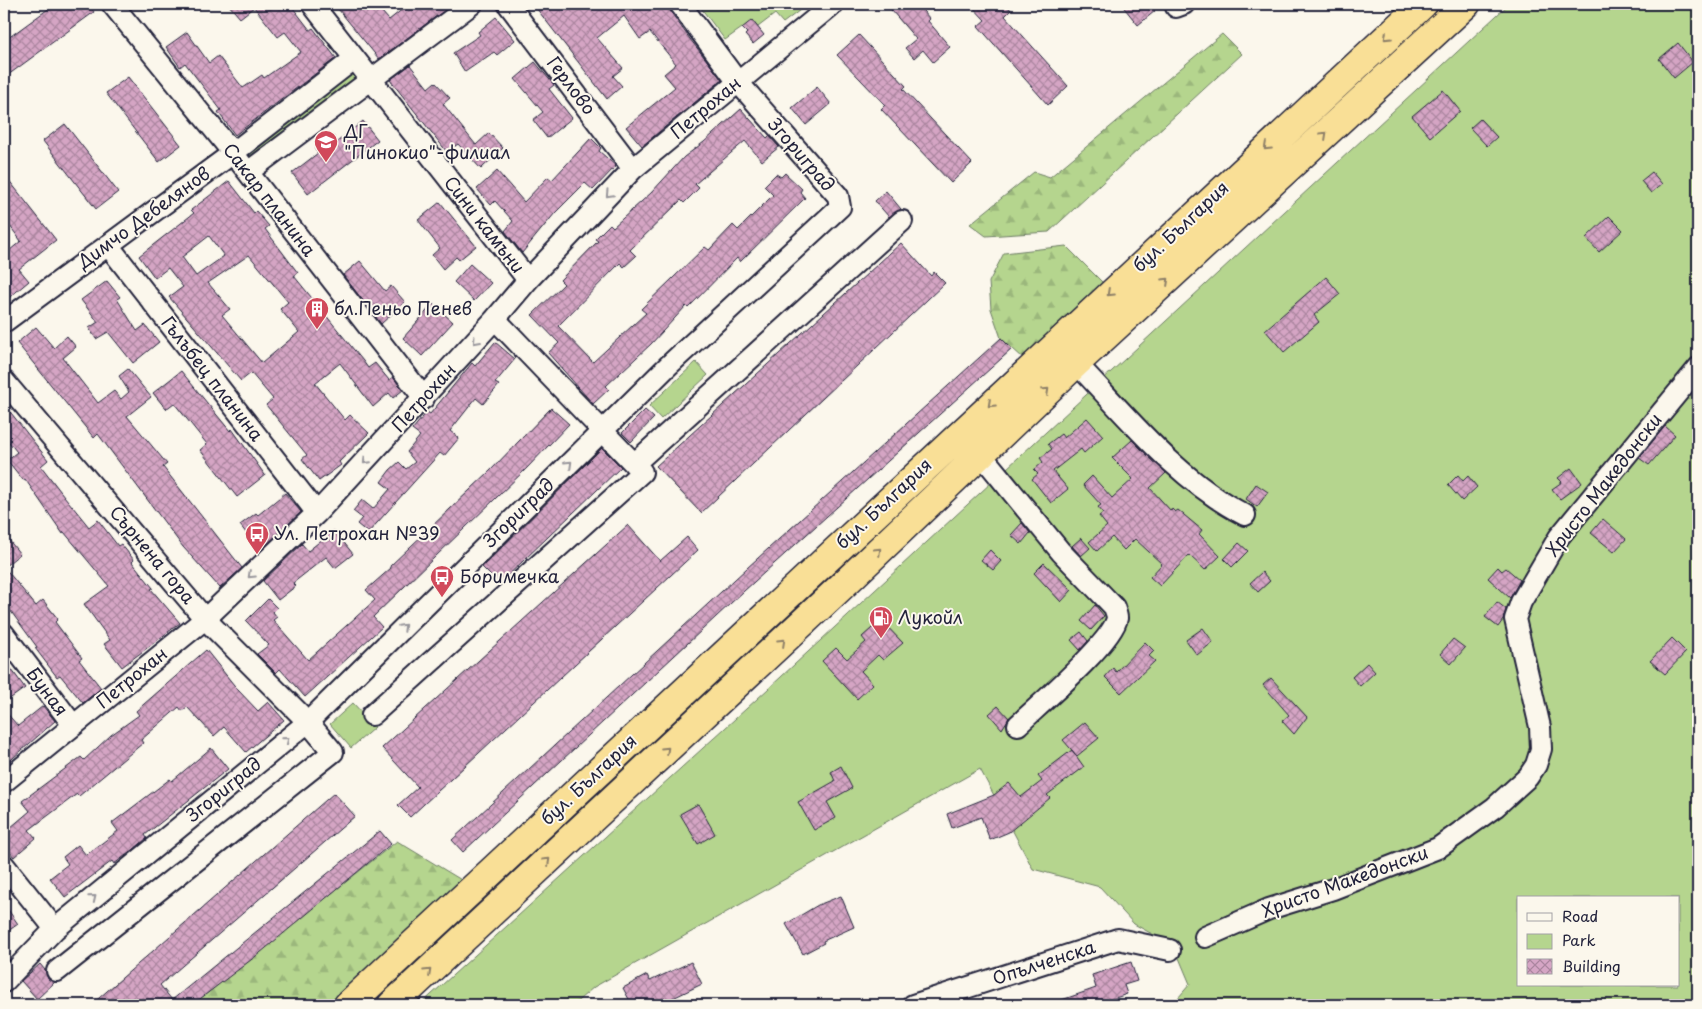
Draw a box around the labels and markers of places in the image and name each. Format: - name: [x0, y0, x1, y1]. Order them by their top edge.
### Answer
- place label: ДГ "Пинокио"-филиал: [343, 117, 510, 165]
- school or university icon: ДГ "Пинокио"-филиал: [313, 129, 339, 163]
- place label: бл.Пеньо Пенев: [334, 294, 472, 321]
- building icon: бл.Пеньо Пенев: [304, 296, 330, 330]
- place label: Ул. Петрохан №39: [274, 519, 440, 546]
- bus stop icon: Ул. Петрохан №39: [244, 521, 270, 555]
- place label: Боримечка: [460, 562, 560, 589]
- bus stop icon: Боримечка: [429, 564, 455, 598]
- place label: Лукойл: [898, 603, 963, 630]
- fuel station icon: Лукойл: [868, 605, 894, 639]

